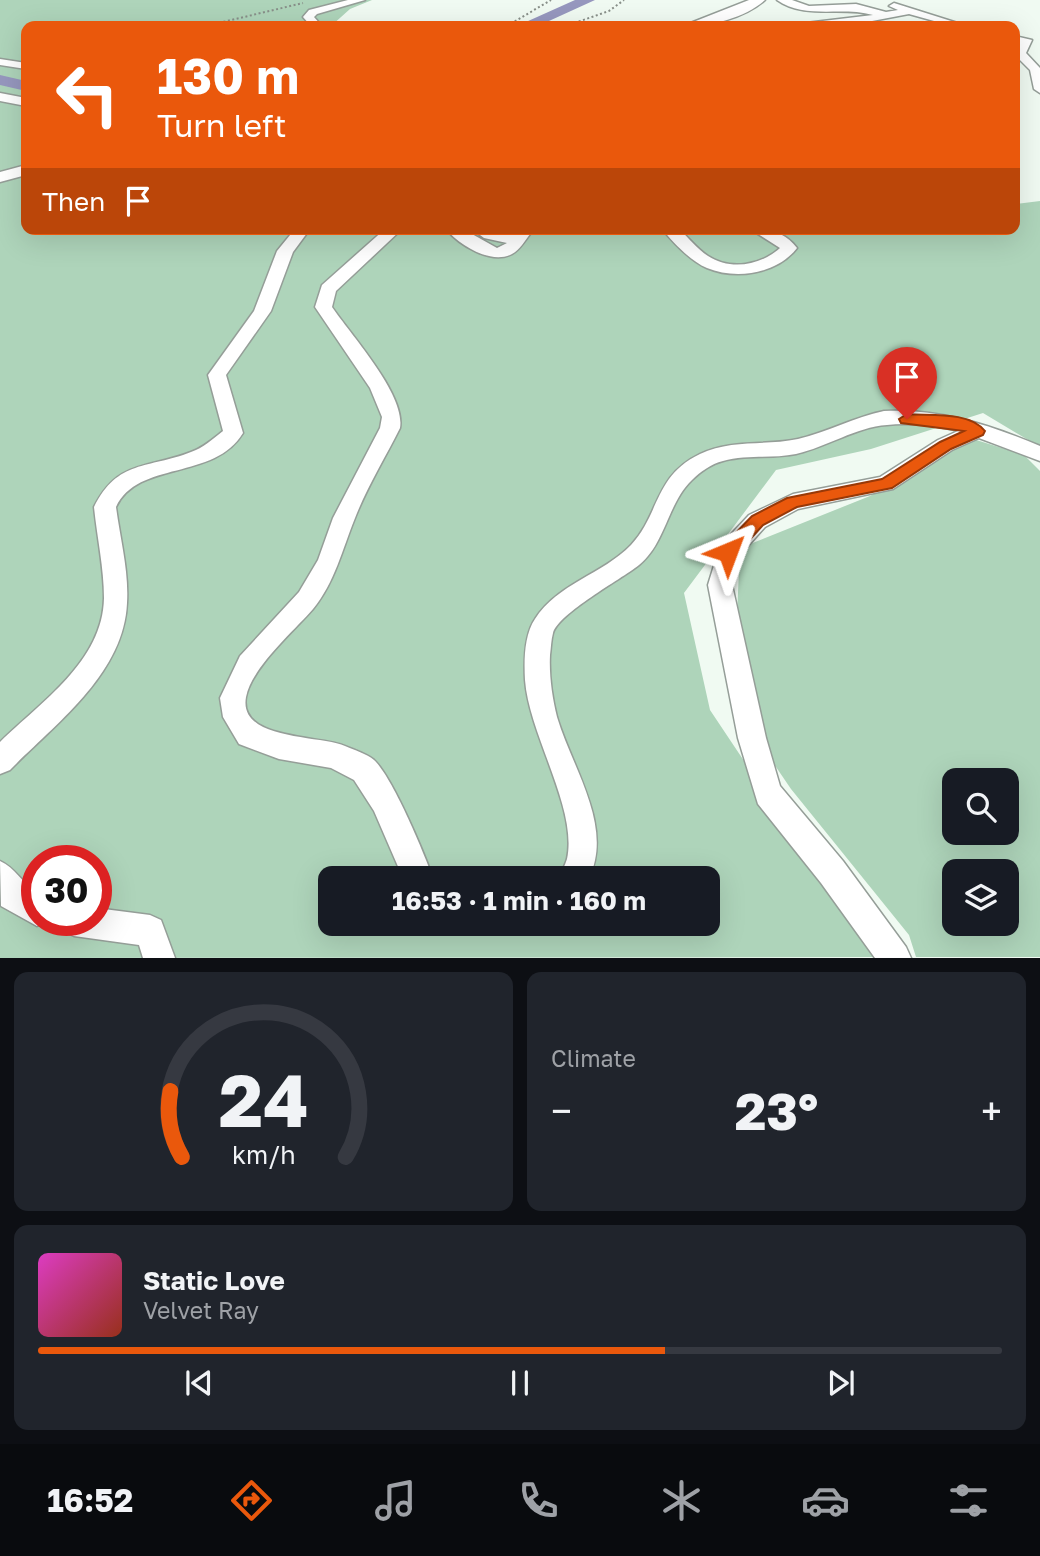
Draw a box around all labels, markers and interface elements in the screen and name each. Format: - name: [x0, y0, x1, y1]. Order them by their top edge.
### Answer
- text: 130 m: [157, 46, 299, 105]
- icon: left: [42, 49, 133, 140]
- text: Turn left: [157, 106, 286, 144]
- icon: arrive: [119, 182, 157, 220]
- text: Then: [42, 186, 105, 217]
- pin: [877, 347, 937, 419]
- icon: arrive: [888, 358, 926, 396]
- position arrow: [691, 515, 765, 589]
- map controls: [942, 768, 1019, 936]
- button: search: [942, 768, 1019, 845]
- speed limit sign: 30: [21, 845, 112, 936]
- button: layers: [942, 859, 1019, 936]
- text: 16:53 · 1 min · 160 m: [392, 885, 646, 916]
- text: Climate: [551, 1044, 636, 1072]
- text: 24: [219, 1057, 308, 1144]
- text: 23°: [735, 1079, 818, 1141]
- text: −: [551, 1088, 572, 1133]
- text: +: [981, 1088, 1002, 1133]
- text: km/h: [232, 1139, 295, 1170]
- text: Static Love: [143, 1265, 285, 1296]
- text: Velvet Ray: [143, 1296, 259, 1324]
- icon: previous: [180, 1364, 218, 1402]
- icon: pause: [501, 1364, 539, 1402]
- icon: next: [822, 1364, 860, 1402]
- icon: directions: [227, 1476, 276, 1525]
- icon: music: [371, 1476, 420, 1525]
- icon: phone: [514, 1476, 563, 1525]
- icon: climate: [657, 1476, 706, 1525]
- icon: car: [801, 1476, 850, 1525]
- icon: filters: [944, 1476, 993, 1525]
- text: 16:52: [47, 1481, 133, 1519]

